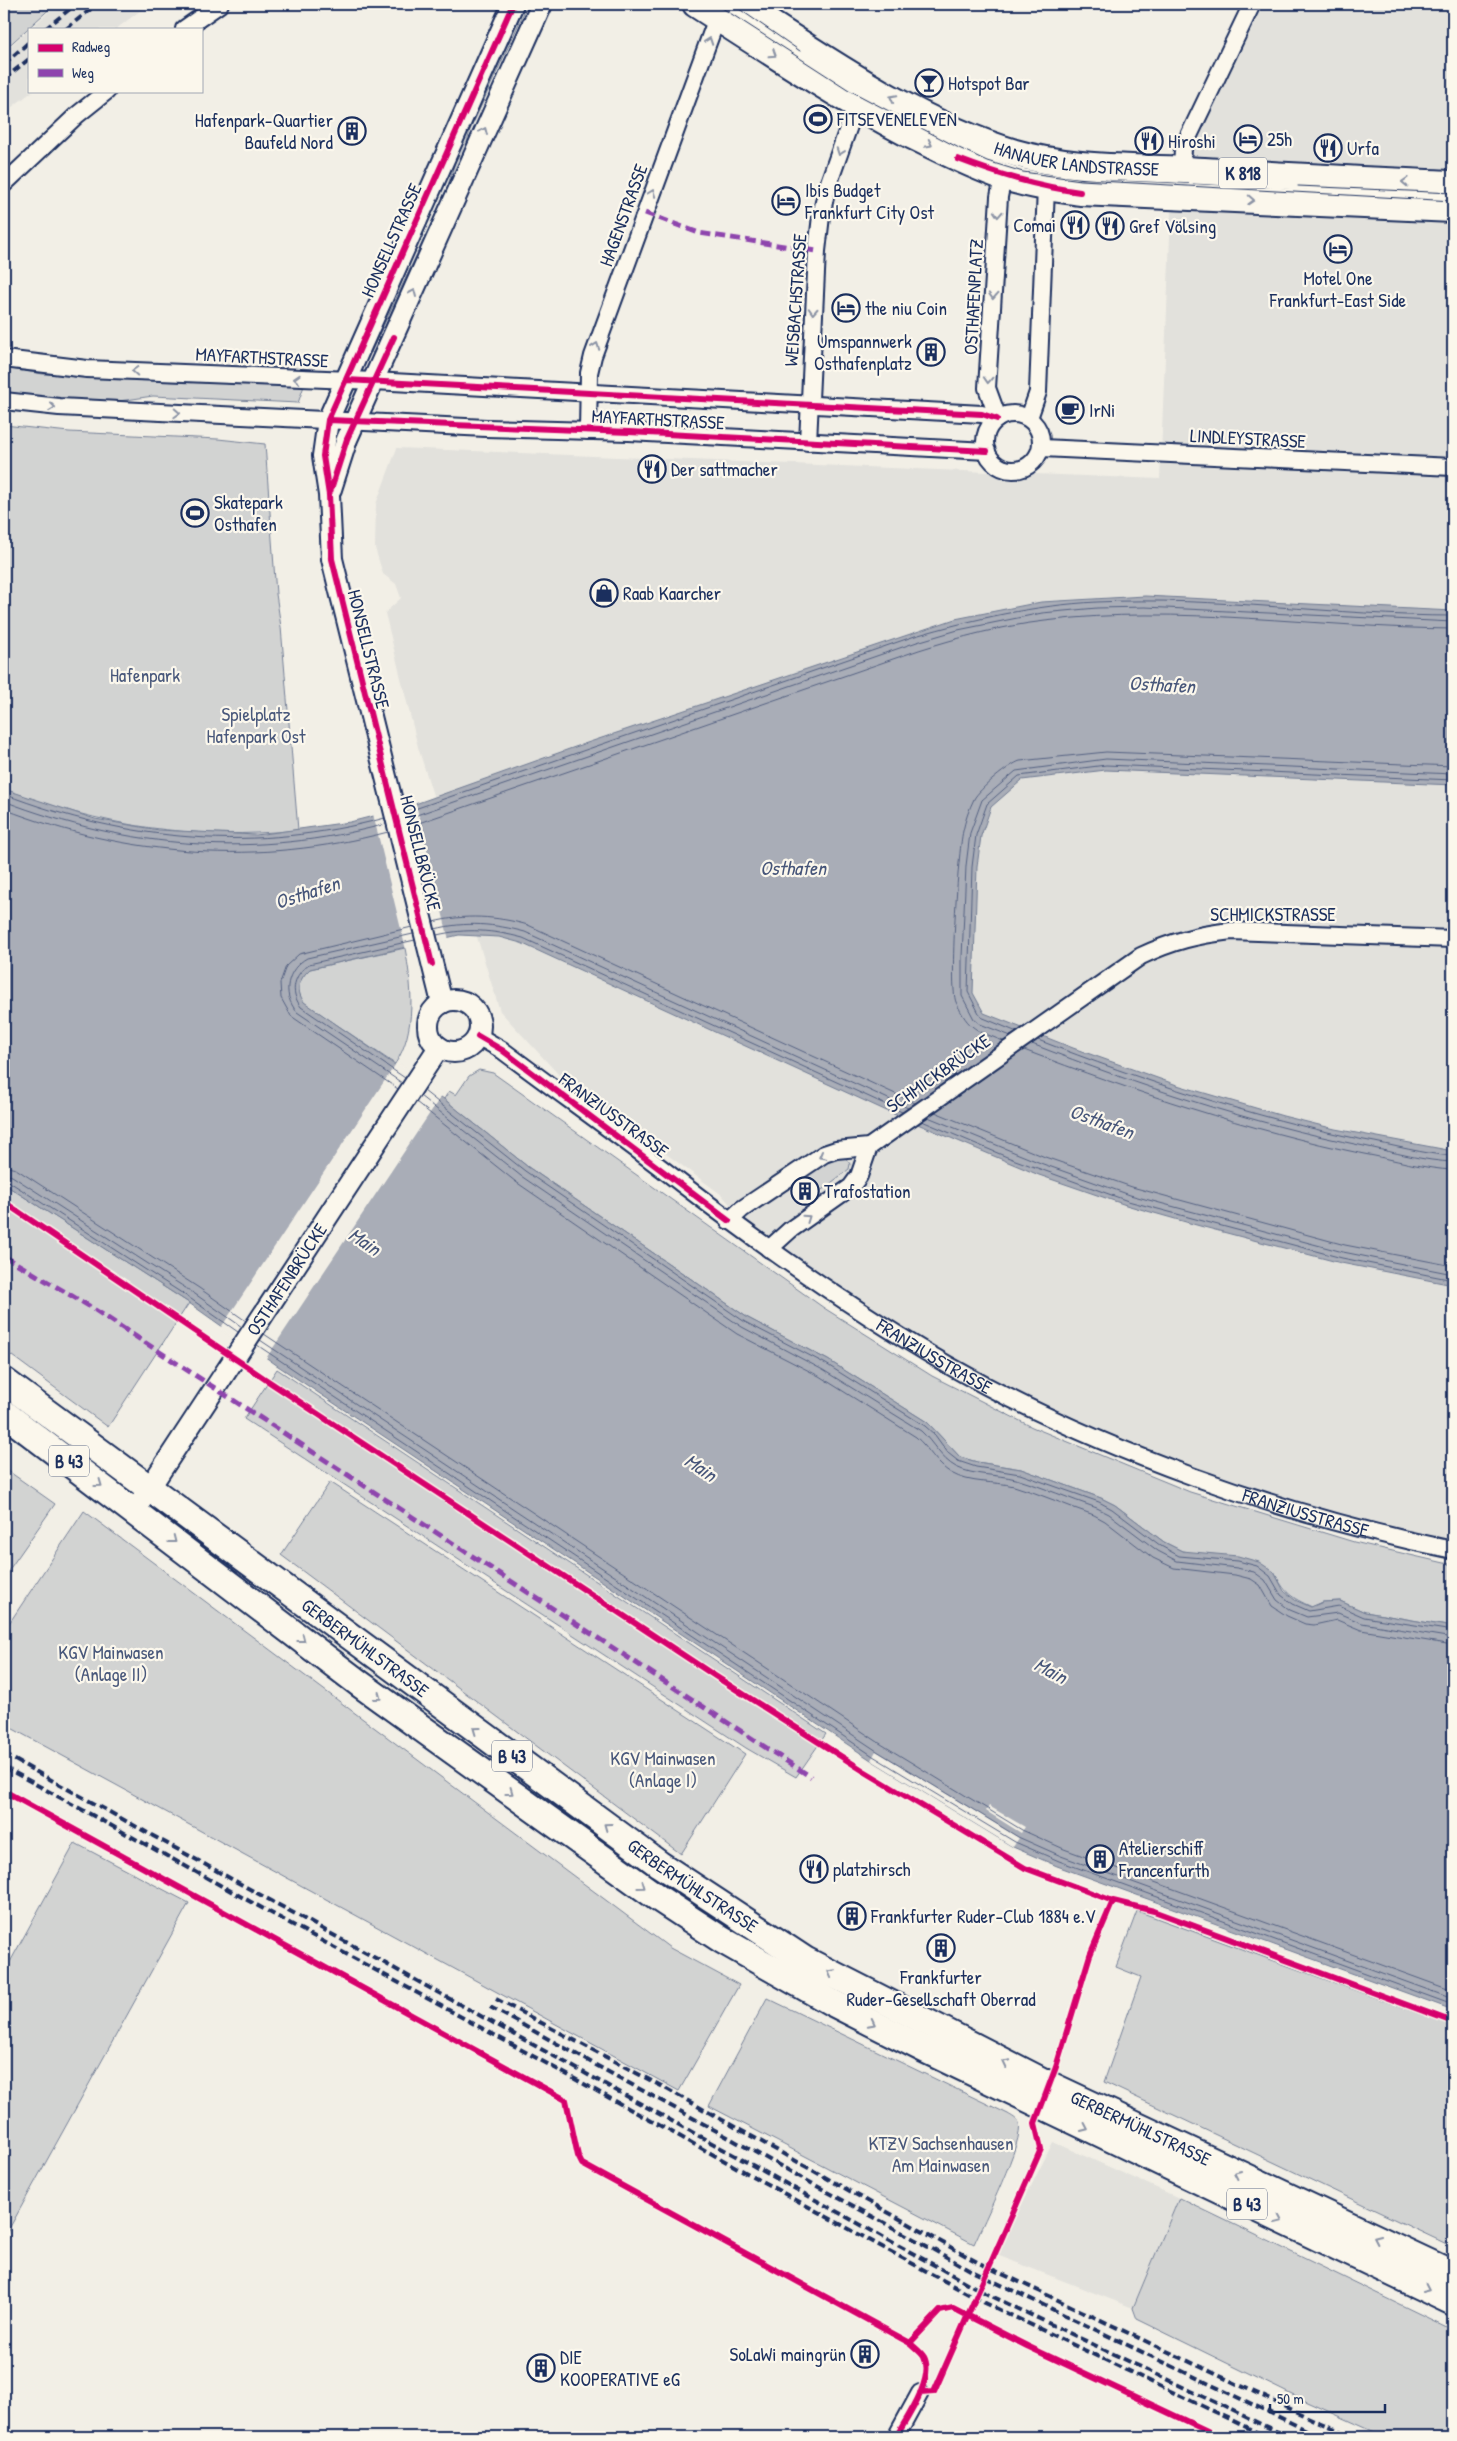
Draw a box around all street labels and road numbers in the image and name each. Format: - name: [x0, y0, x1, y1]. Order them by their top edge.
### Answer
- street label: HANAUER LANDSTRASSE: [991, 134, 1160, 182]
- road number: K 818: [1219, 158, 1267, 188]
- street label: HAGENSTRASSE: [592, 160, 654, 270]
- street label: HONSELLSTRASSE: [354, 178, 428, 301]
- street label: WEISBACHSTRASSE: [777, 232, 813, 367]
- street label: OSTHAFENPLATZ: [957, 238, 989, 356]
- street label: MAYFARTHSTRASSE: [195, 341, 330, 373]
- street label: MAYFARTHSTRASSE: [591, 403, 726, 435]
- street label: LINDLEYSTRASSE: [1189, 422, 1307, 454]
- street label: HONSELLSTRASSE: [342, 587, 397, 712]
- street label: HONSELLBRÜCKE: [394, 792, 448, 914]
- street label: SCHMICKSTRASSE: [1210, 901, 1336, 927]
- street label: SCHMICKBRÜCKE: [881, 1027, 996, 1119]
- street label: FRANZIUSSTRASSE: [553, 1066, 675, 1164]
- street label: OSTHAFENBRÜCKE: [240, 1218, 333, 1341]
- street label: FRANZIUSSTRASSE: [871, 1311, 997, 1400]
- road number: B 43: [49, 1445, 89, 1476]
- street label: FRANZIUSSTRASSE: [1239, 1481, 1372, 1543]
- street label: GERBERMÜHLSTRASSE: [296, 1592, 435, 1703]
- road number: B 43: [492, 1740, 532, 1772]
- street label: GERBERMÜHLSTRASSE: [622, 1832, 764, 1939]
- street label: GERBERMÜHLSTRASSE: [1067, 2084, 1216, 2172]
- road number: B 43: [1227, 2188, 1267, 2220]

